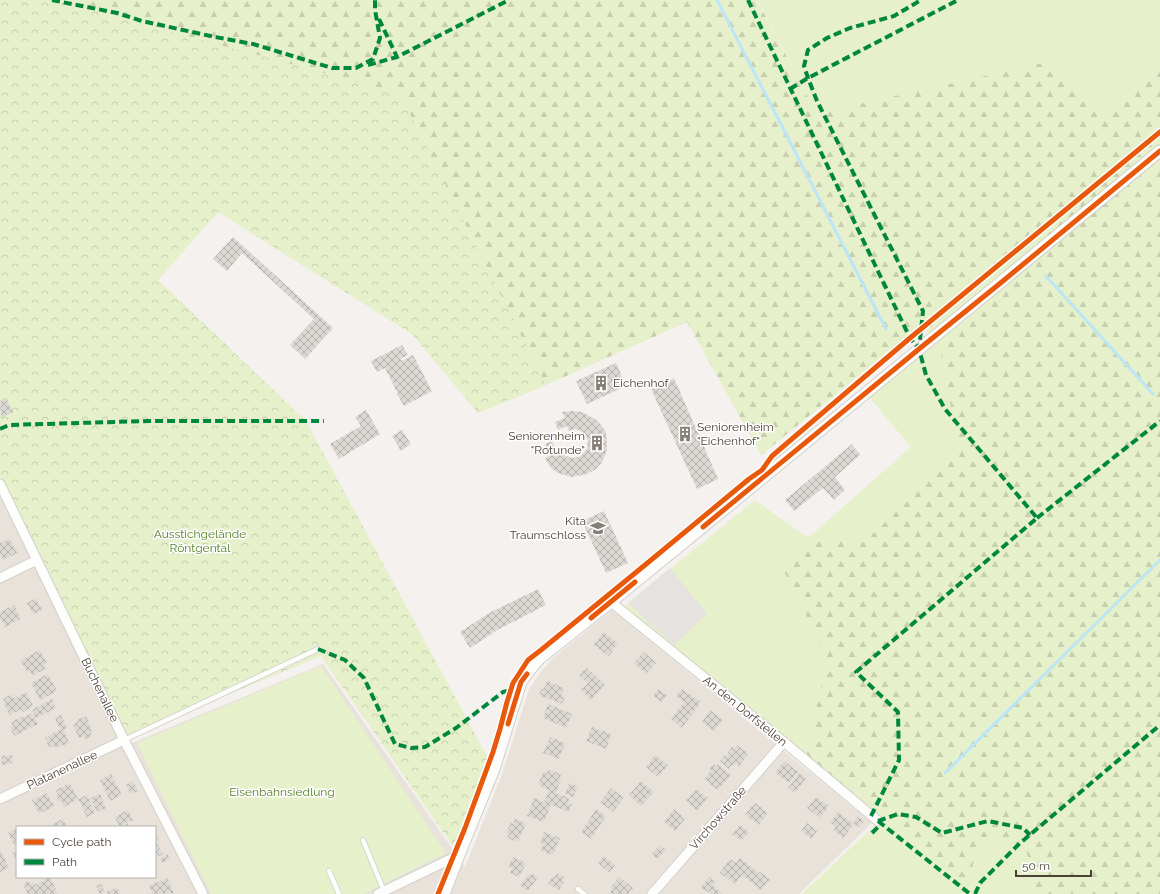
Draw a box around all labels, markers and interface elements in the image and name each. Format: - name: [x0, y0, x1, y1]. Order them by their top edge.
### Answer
- building icon: Eichenhof: [592, 374, 610, 392]
- place label: Eichenhof: [613, 376, 670, 390]
- place label: Seniorenheim "Eichenhof": [697, 420, 774, 448]
- building icon: Seniorenheim "Eichenhof": [676, 425, 694, 443]
- place label: Seniorenheim "Rotunde": [508, 429, 585, 457]
- building icon: Seniorenheim "Rotunde": [588, 434, 606, 452]
- place label: Kita Traumschloss: [509, 514, 586, 542]
- school or university icon: Kita Traumschloss: [589, 519, 607, 537]
- park label: Ausstichgelände Röntgental: [154, 527, 246, 555]
- street label: Buchenallee: [78, 656, 122, 724]
- street label: An den Dorfstellen: [700, 673, 790, 749]
- street label: Platanenallee: [25, 748, 99, 792]
- street label: Virchowstraße: [687, 784, 749, 852]
- park label: Eisenbahnsiedlung: [229, 785, 335, 799]
- legend: [16, 826, 156, 878]
- text: Cycle path: [52, 835, 111, 849]
- scale bar: [1016, 852, 1091, 878]
- text: Path: [52, 855, 77, 869]
- text: 50 m: [1022, 859, 1050, 873]

